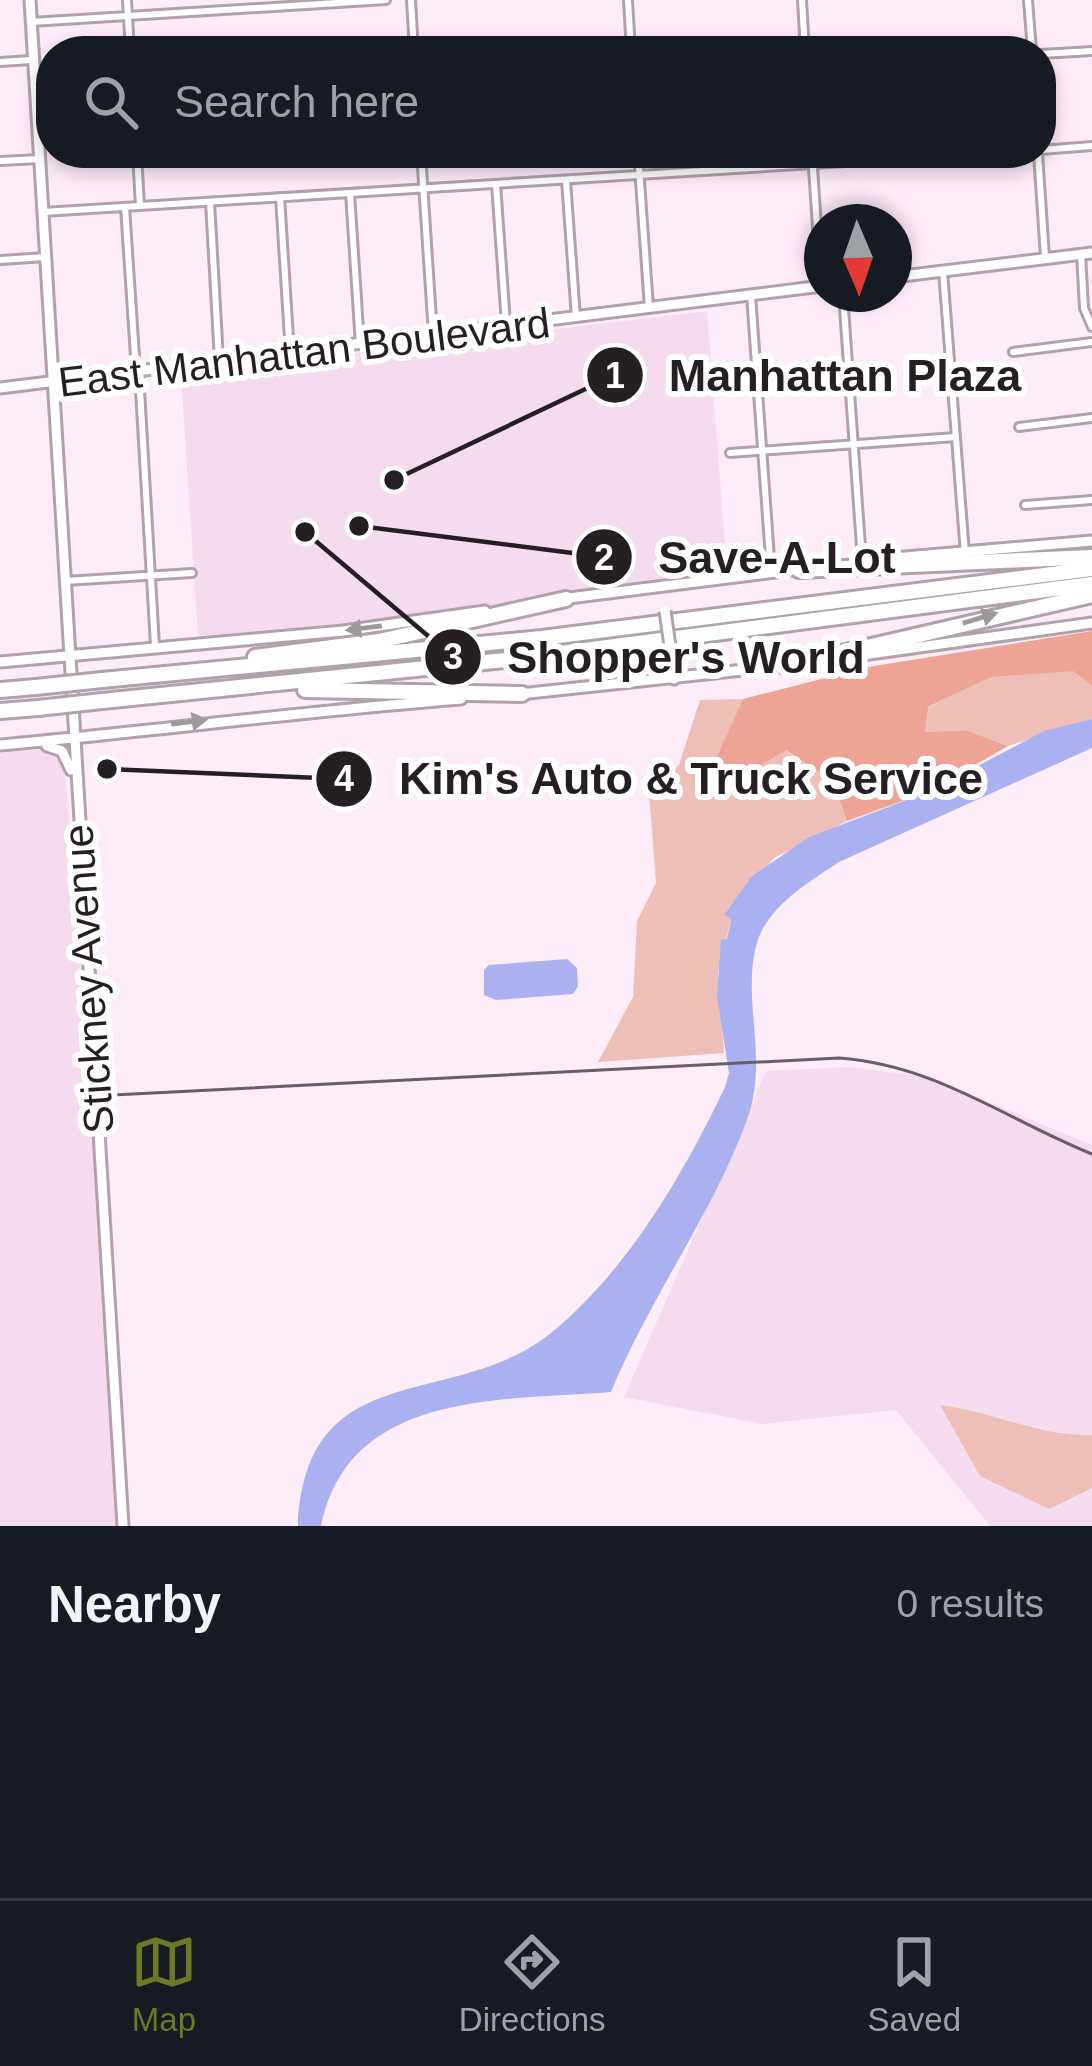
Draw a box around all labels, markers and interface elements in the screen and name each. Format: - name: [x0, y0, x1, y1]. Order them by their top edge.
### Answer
- search box: [36, 36, 1056, 168]
- icon: search: [78, 69, 144, 135]
- text: Search here: [174, 76, 419, 127]
- north arrow: [804, 204, 912, 312]
- street label: East Manhattan Boulevard: [56, 299, 553, 406]
- callout: Manhattan Plaza: [585, 335, 1045, 416]
- text: Manhattan Plaza: [669, 350, 1022, 401]
- text: 1: [605, 355, 625, 396]
- callout: Save-A-Lot: [574, 517, 919, 598]
- text: Save-A-Lot: [658, 532, 896, 583]
- text: 2: [594, 537, 614, 578]
- one-way arrow: [963, 608, 999, 626]
- callout: Shopper's World: [423, 616, 889, 697]
- one-way arrow: [345, 619, 382, 638]
- text: Shopper's World: [507, 632, 865, 683]
- text: 3: [443, 636, 463, 677]
- one-way arrow: [171, 713, 208, 732]
- callout: Kim's Auto & Truck Service: [314, 738, 1008, 819]
- text: Kim's Auto & Truck Service: [399, 753, 983, 804]
- text: 4: [334, 758, 354, 799]
- street label: Stickney Avenue: [54, 823, 123, 1135]
- text: Nearby: [48, 1576, 221, 1633]
- text: 0 results: [897, 1582, 1044, 1625]
- tab: Map: [131, 1929, 197, 2039]
- tab: Directions: [459, 1929, 606, 2039]
- tab: Saved: [867, 1929, 961, 2039]

